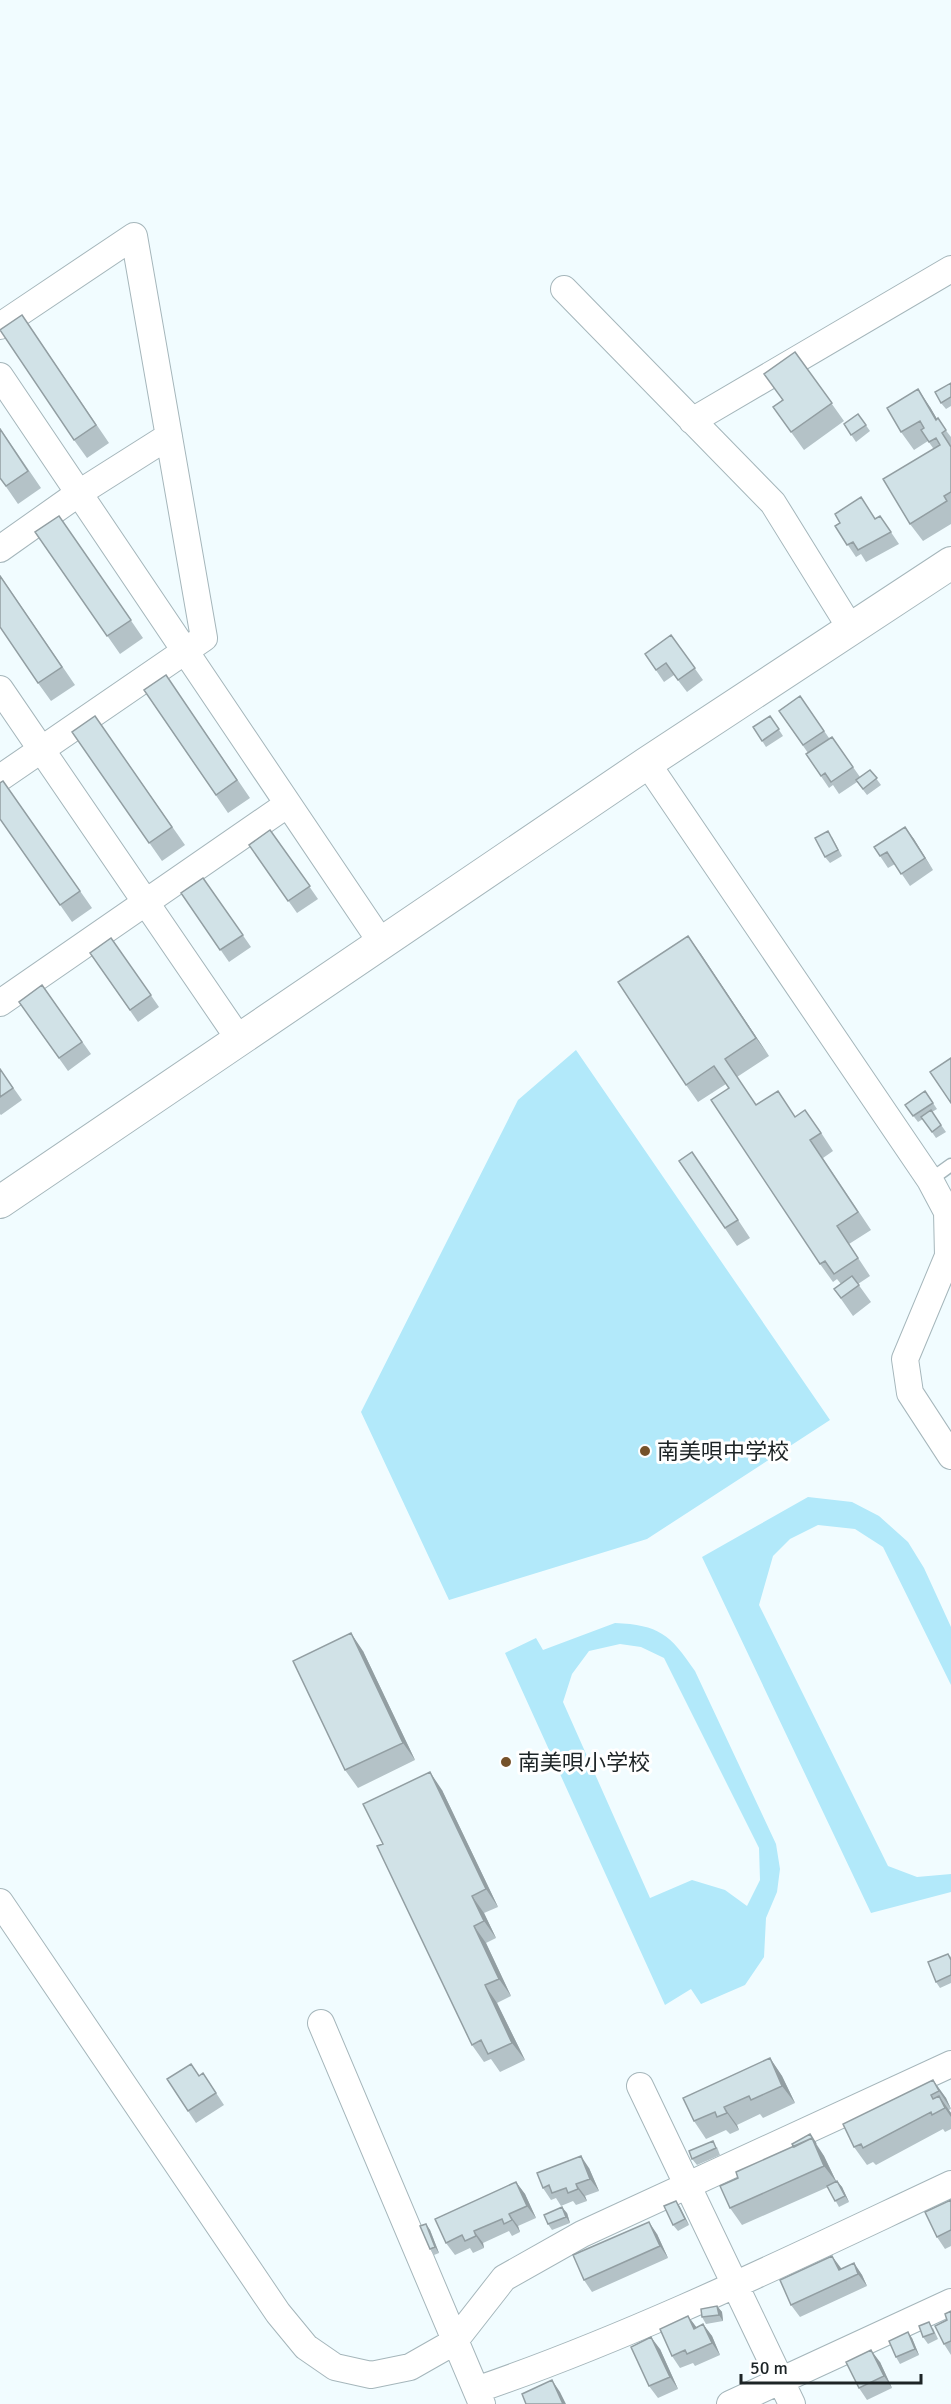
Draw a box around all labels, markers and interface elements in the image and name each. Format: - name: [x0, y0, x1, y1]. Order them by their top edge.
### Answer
- place label: 南美唄中学校: [657, 1438, 789, 1465]
- marker: 南美唄中学校: [638, 1444, 652, 1458]
- place label: 南美唄小学校: [518, 1749, 650, 1776]
- marker: 南美唄小学校: [499, 1755, 513, 1769]
- scale bar: [741, 2347, 921, 2385]
- text: 50 m: [750, 2357, 788, 2379]

